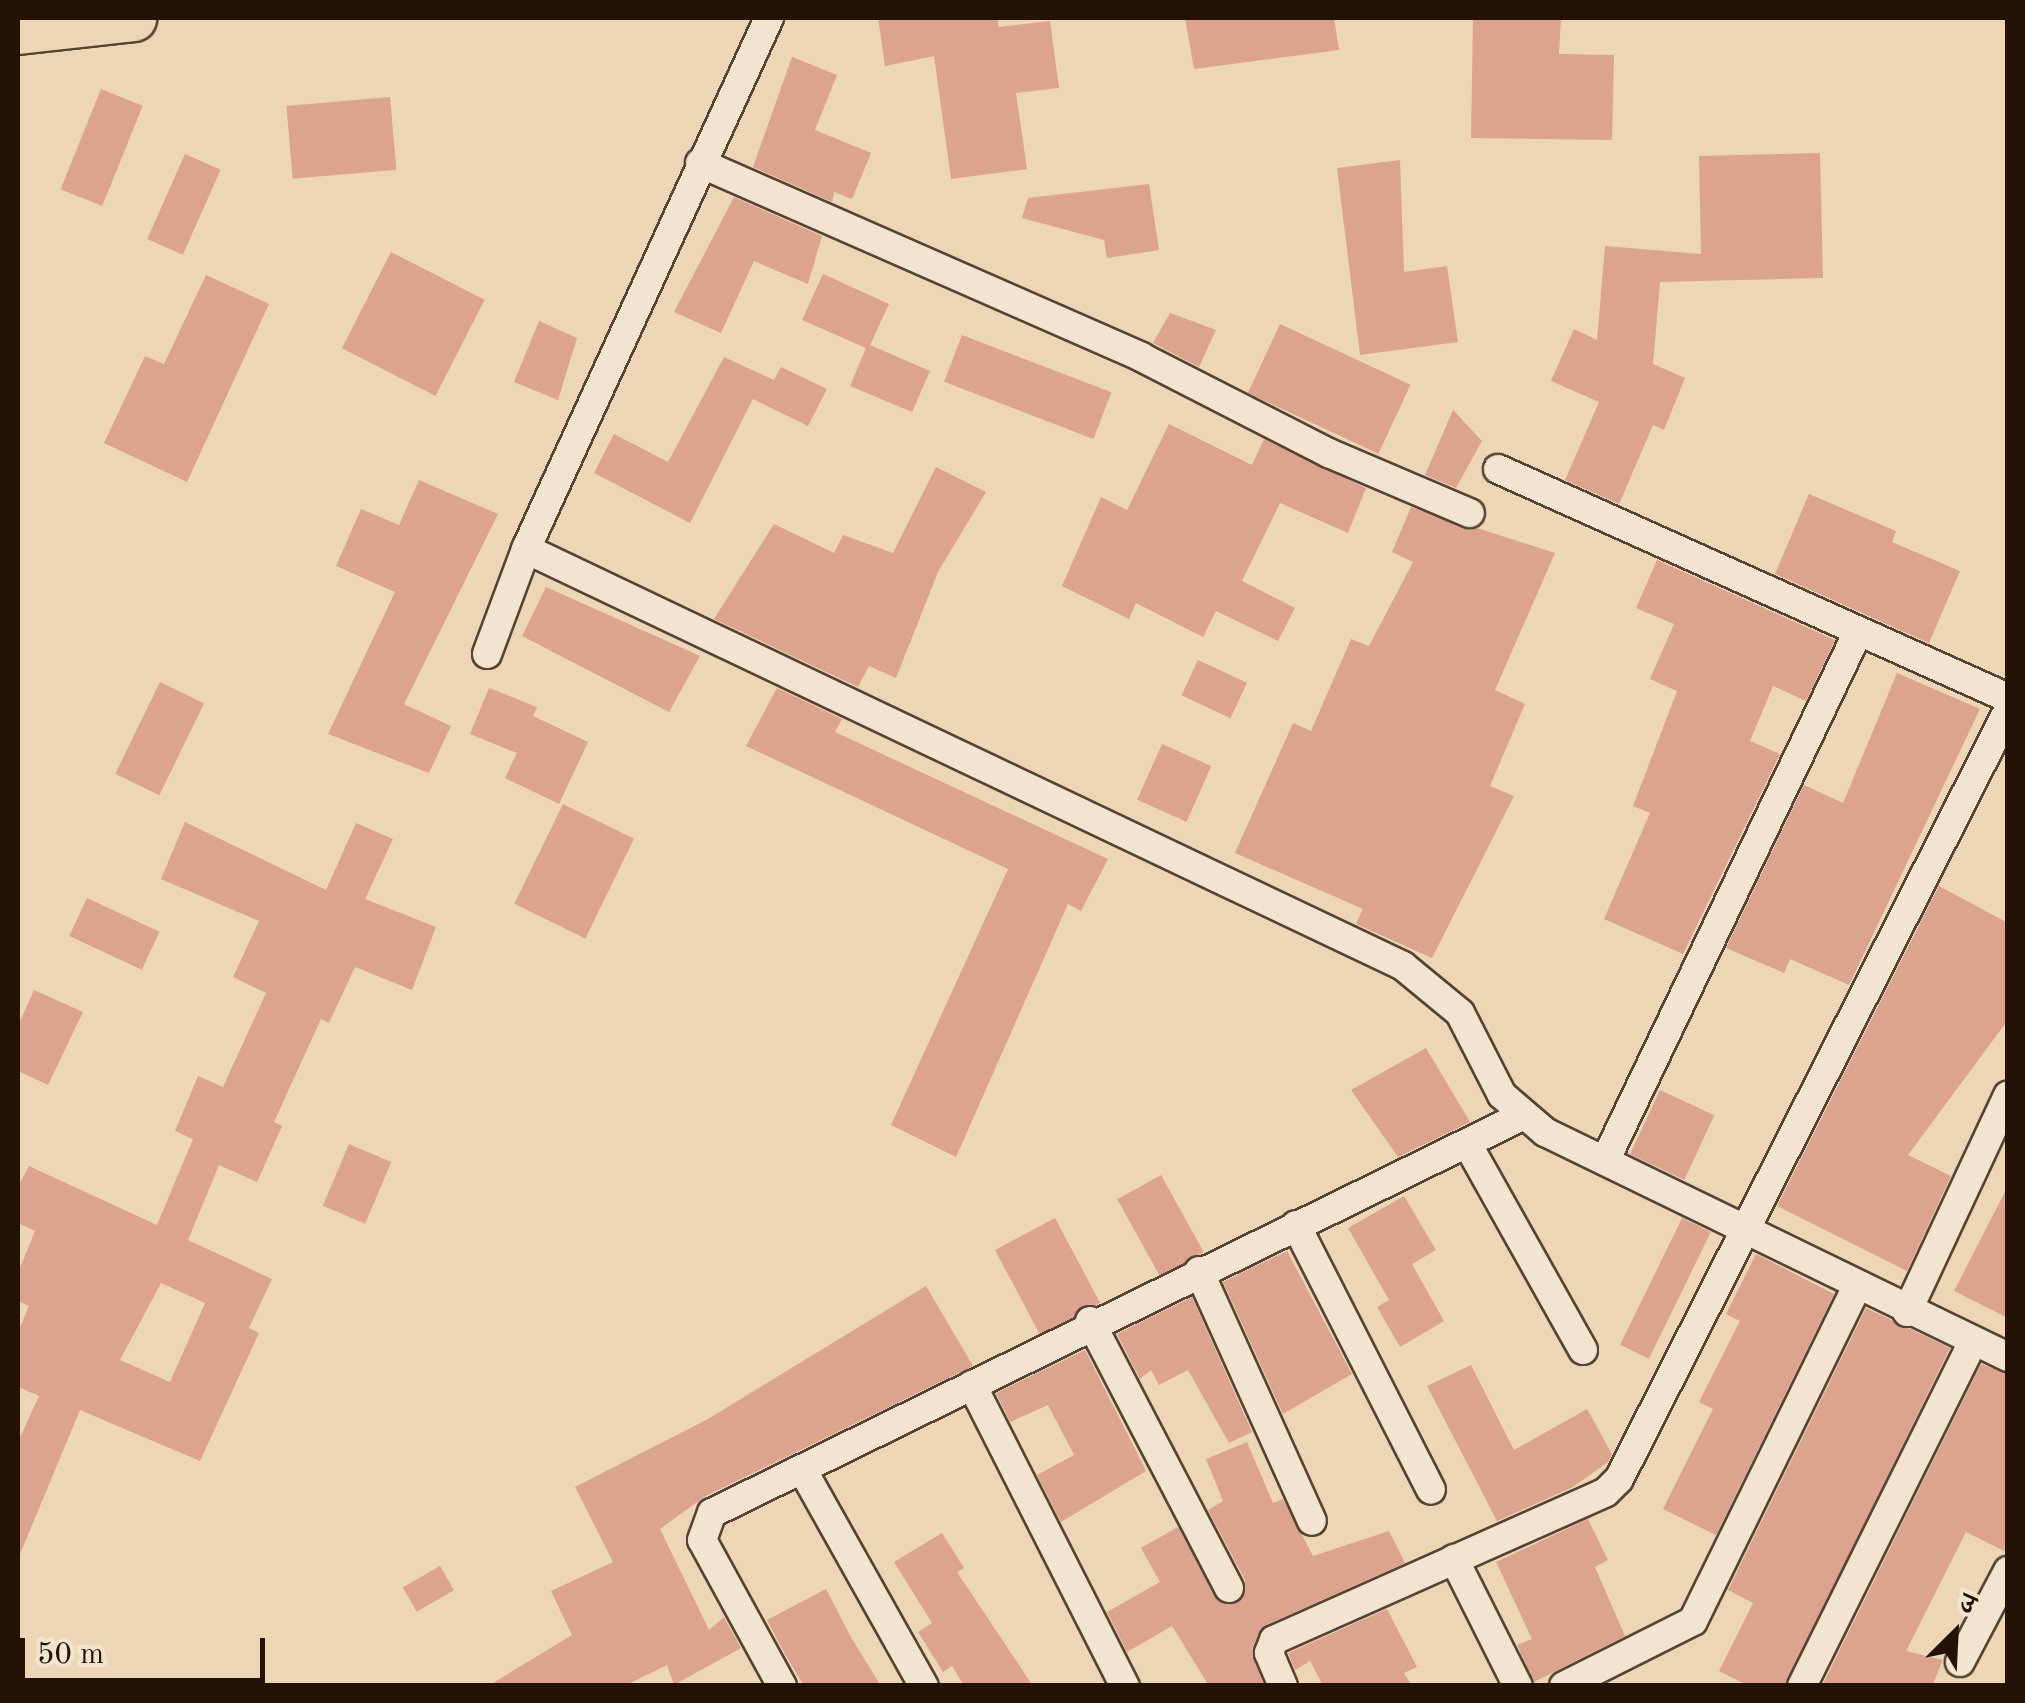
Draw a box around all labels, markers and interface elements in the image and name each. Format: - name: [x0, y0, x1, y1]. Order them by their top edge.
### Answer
- north arrow: [1905, 1583, 2005, 1683]
- text: उ: [1955, 1590, 1979, 1621]
- scale bar: [25, 1618, 270, 1680]
- text: 50 m: [37, 1640, 104, 1670]

